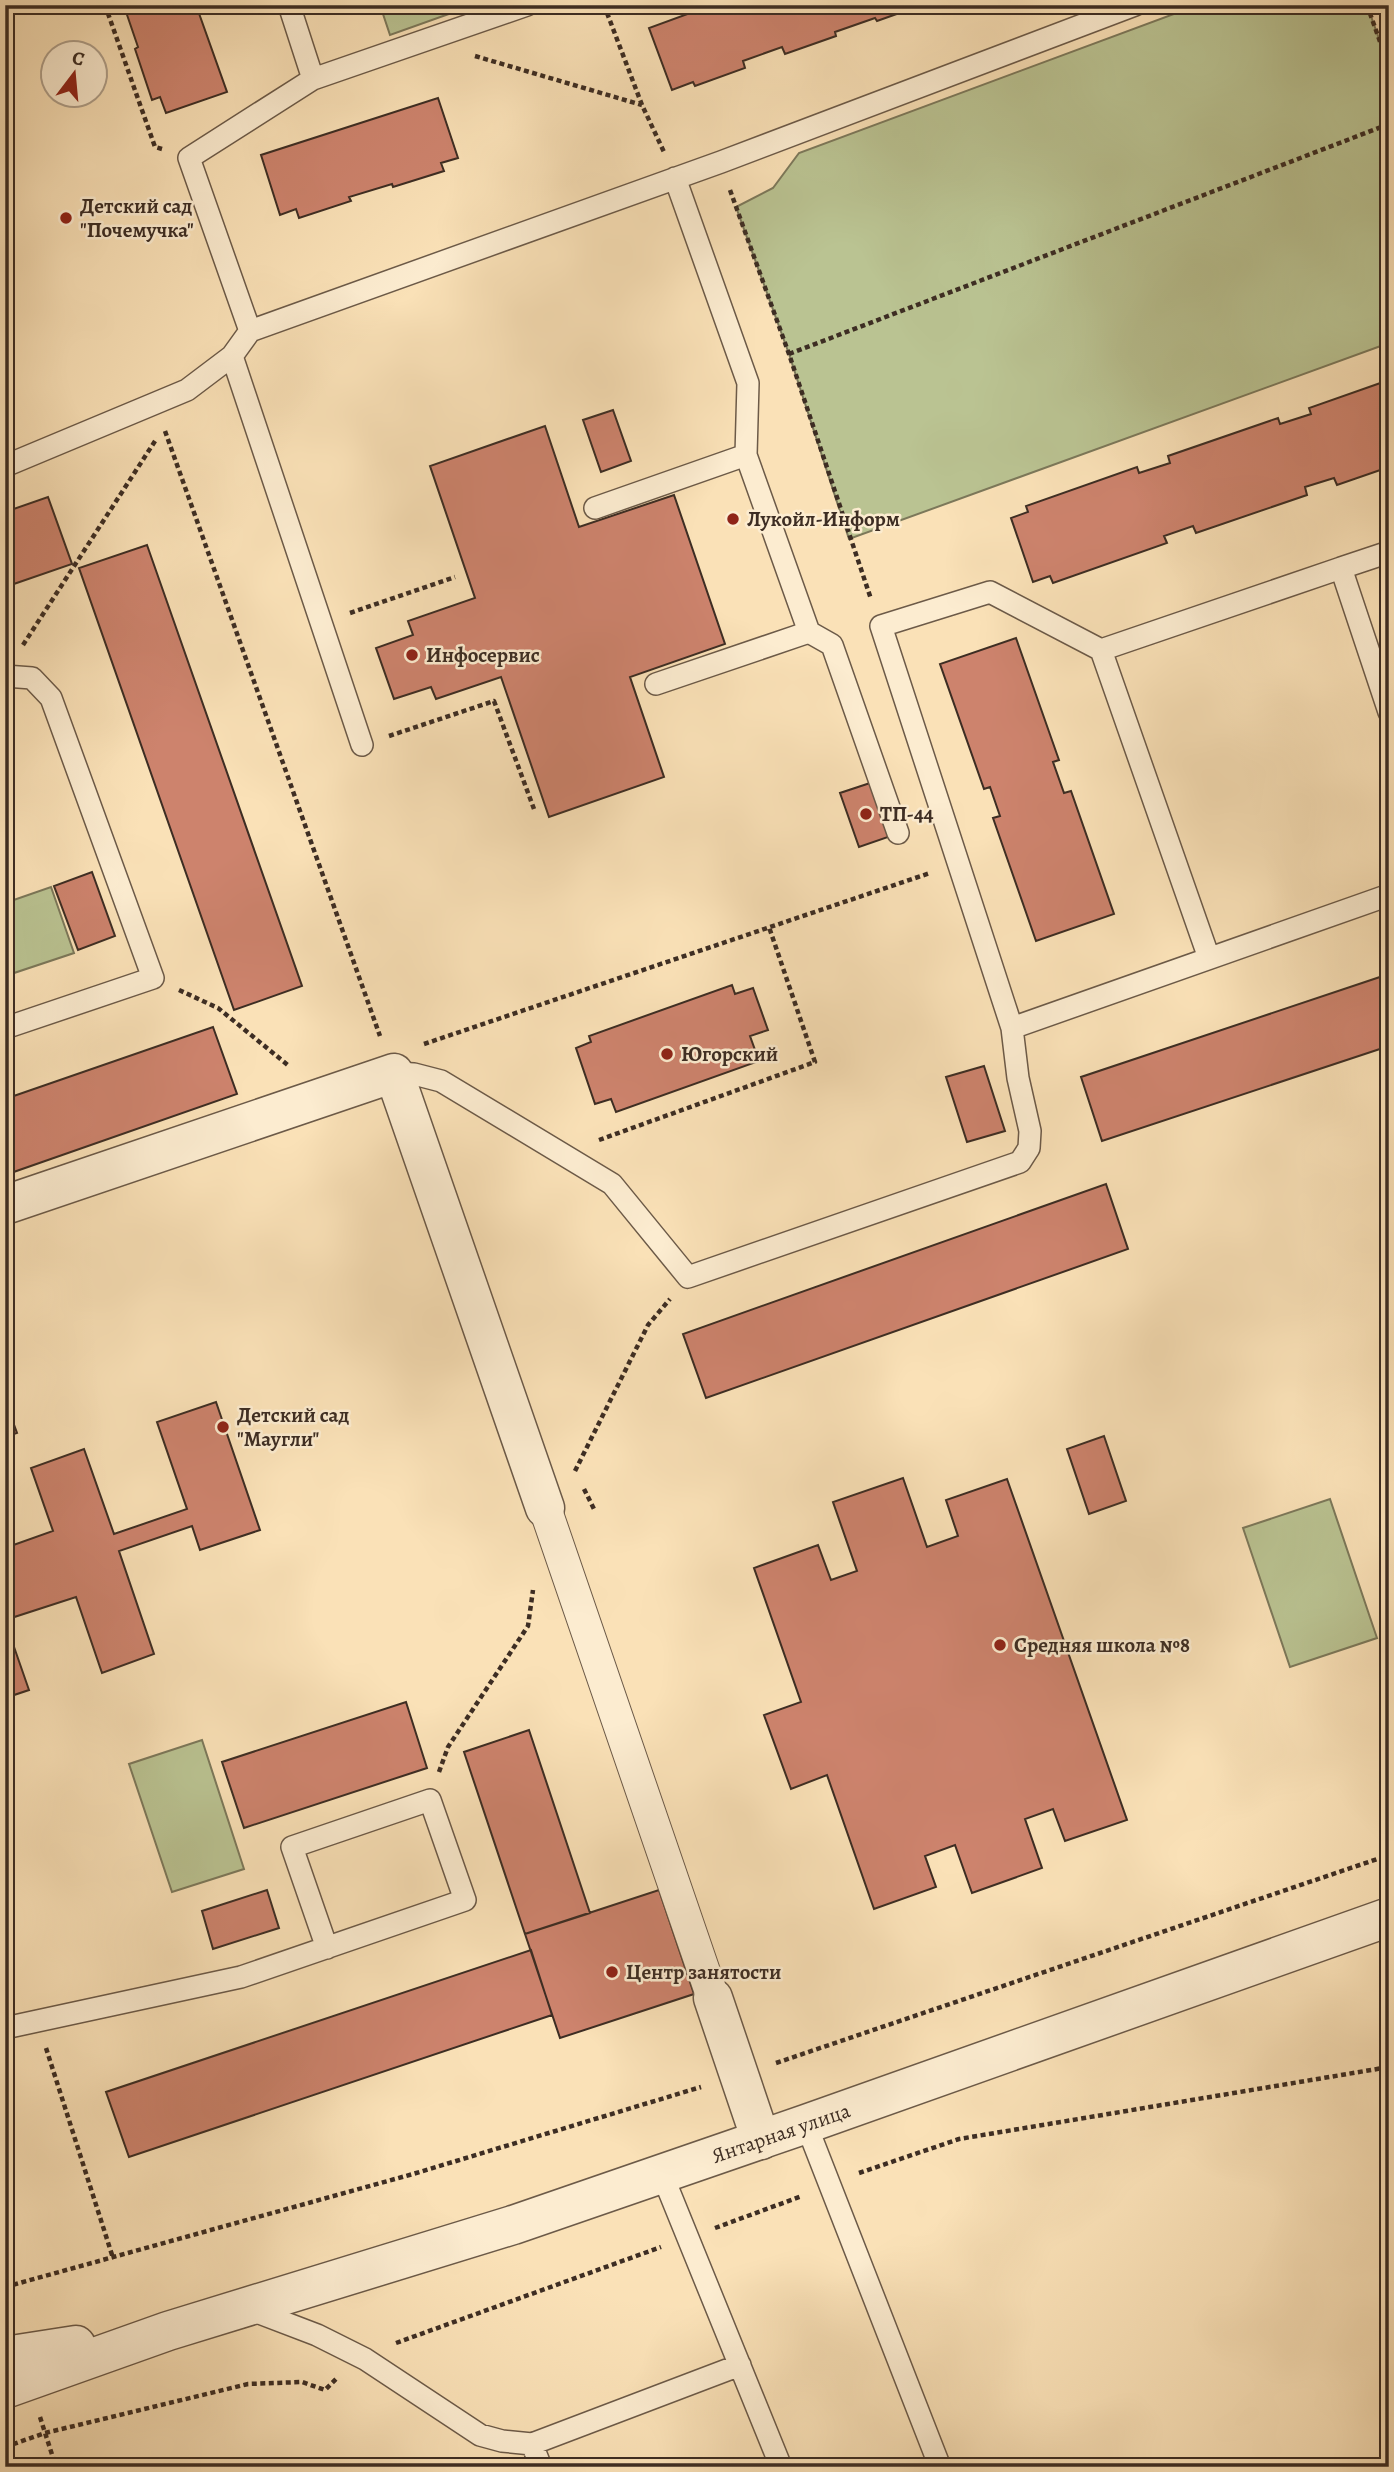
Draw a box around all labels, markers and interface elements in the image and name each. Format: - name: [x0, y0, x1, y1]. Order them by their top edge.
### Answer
- north arrow: [38, 38, 108, 108]
- text: С: [69, 45, 88, 73]
- place label: Детский сад "Почемучка": [80, 192, 194, 244]
- marker: Детский сад "Почемучка": [58, 210, 74, 226]
- place label: Лукойл-Информ: [747, 505, 900, 533]
- marker: Лукойл-Информ: [725, 511, 741, 527]
- place label: Инфосервис: [426, 641, 540, 669]
- marker: Инфосервис: [404, 647, 420, 663]
- place label: ТП-44: [880, 800, 934, 828]
- marker: ТП-44: [858, 806, 874, 822]
- place label: Югорский: [681, 1040, 778, 1068]
- marker: Югорский: [659, 1046, 675, 1062]
- place label: Детский сад "Маугли": [237, 1401, 349, 1453]
- marker: Детский сад "Маугли": [215, 1419, 231, 1435]
- place label: Средняя школа №8: [1014, 1631, 1190, 1659]
- marker: Средняя школа №8: [992, 1637, 1008, 1653]
- place label: Центр занятости: [626, 1958, 781, 1986]
- marker: Центр занятости: [604, 1964, 620, 1980]
- street label: Янтарная улица: [708, 2096, 854, 2170]

